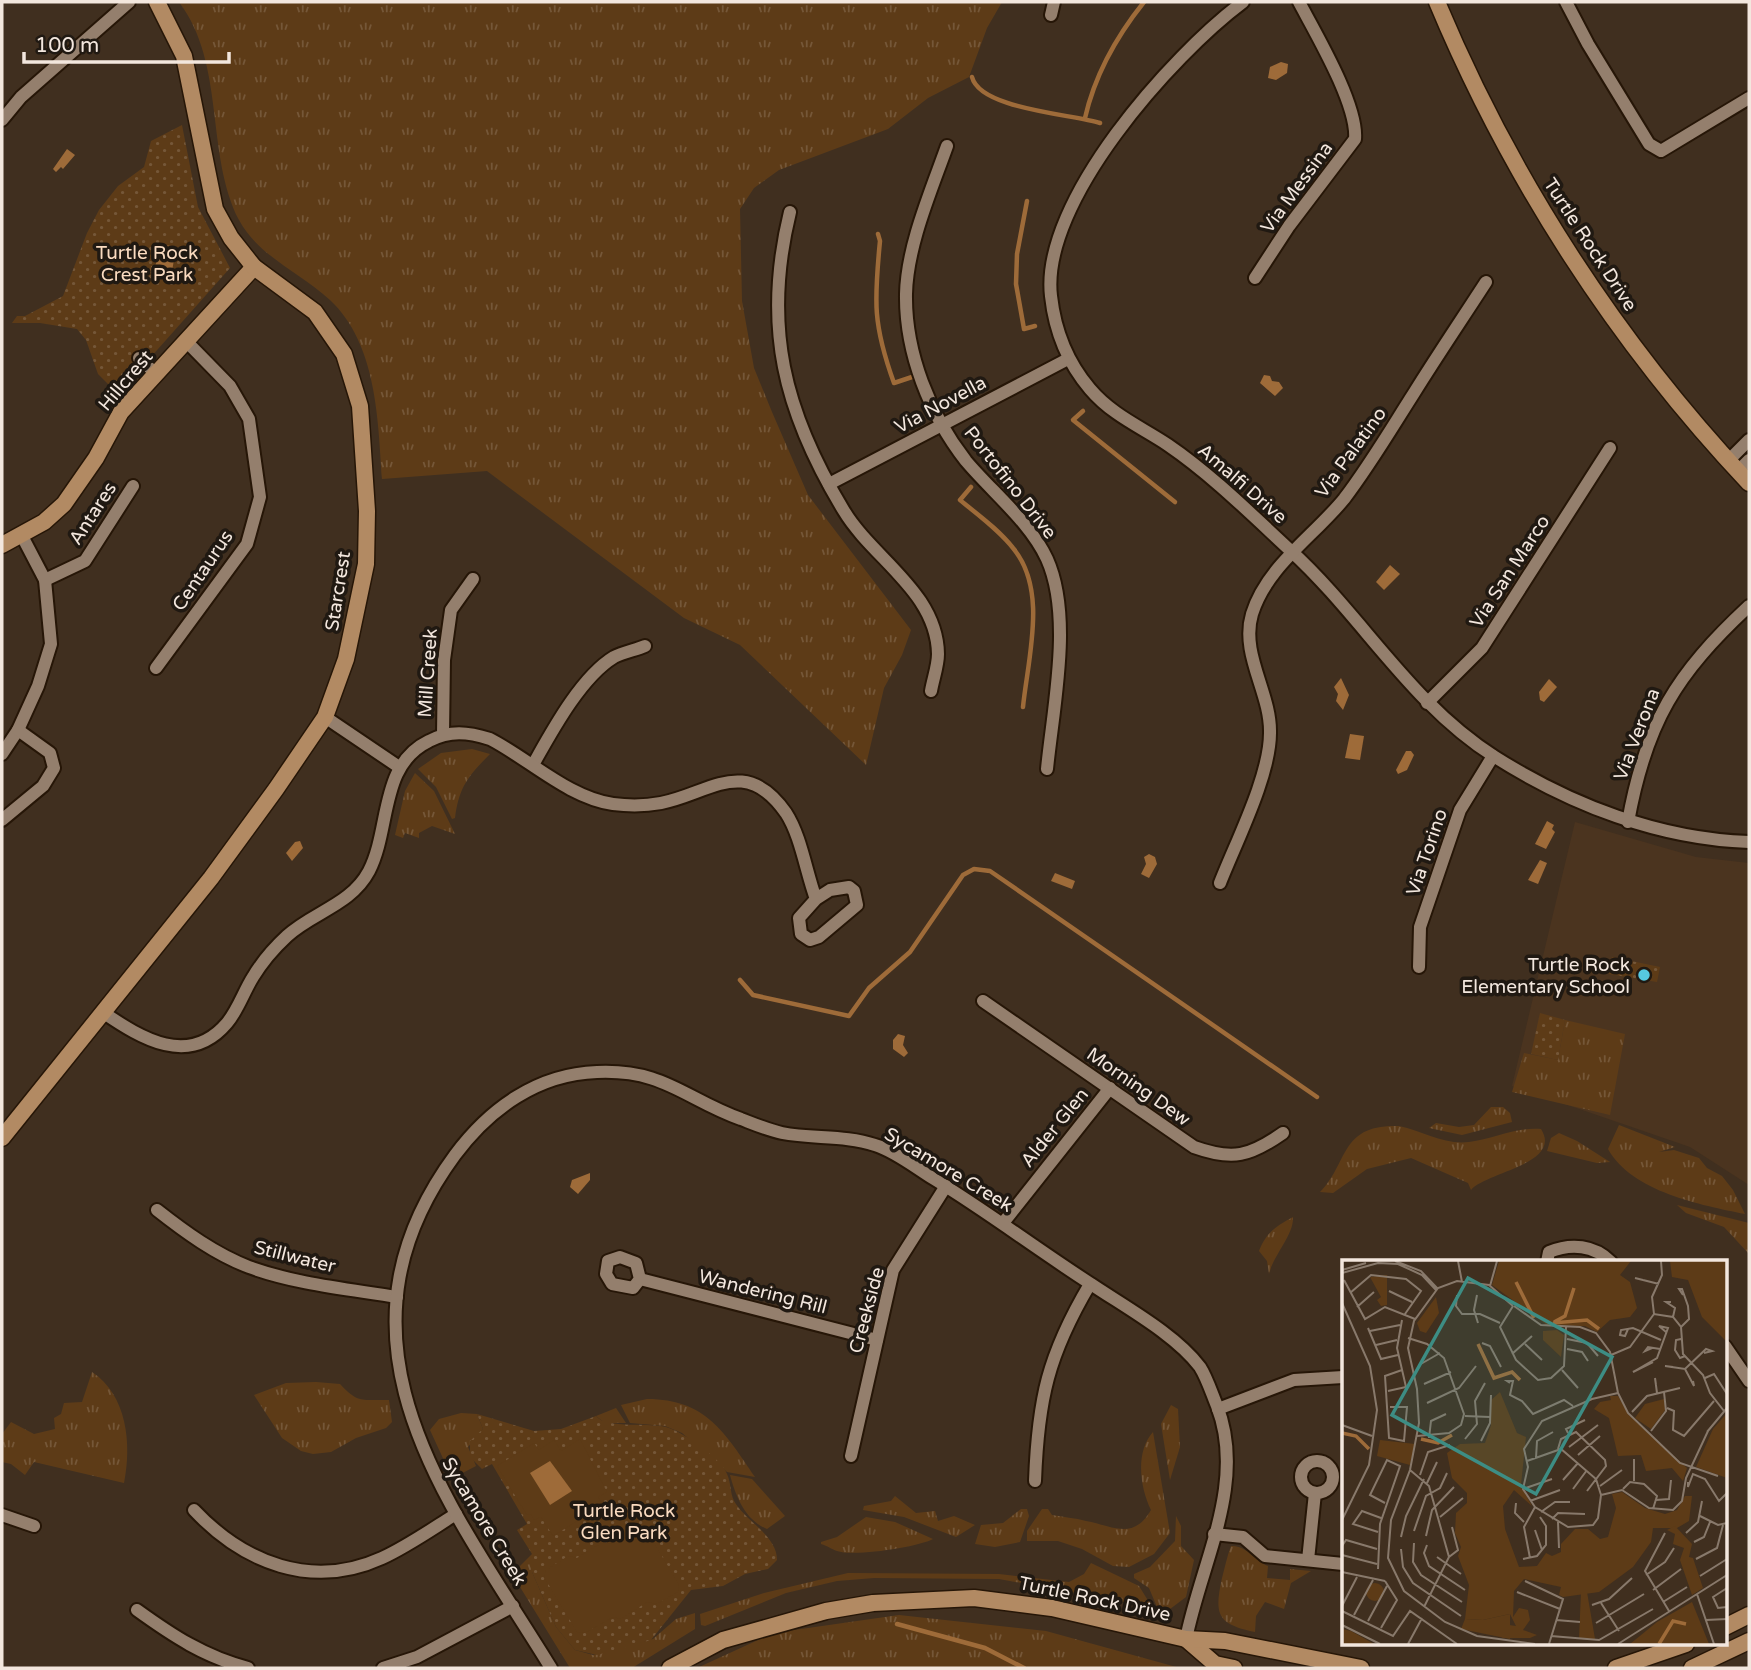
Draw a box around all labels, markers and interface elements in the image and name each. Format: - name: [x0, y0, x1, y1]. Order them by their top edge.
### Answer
- scale bar: [24, 21, 229, 65]
- text: 100 m: [35, 33, 99, 58]
- street label: Via Messina: [1256, 138, 1337, 238]
- street label: Turtle Rock Drive: [1539, 174, 1641, 315]
- park label: Turtle Rock Crest Park: [96, 242, 198, 286]
- street label: Hillcrest: [94, 346, 158, 415]
- street label: Via Novella: [891, 372, 990, 438]
- street label: Via Palatino: [1311, 403, 1391, 502]
- street label: Portofino Drive: [959, 422, 1061, 543]
- street label: Amalfi Drive: [1193, 439, 1291, 528]
- street label: Antares: [64, 478, 121, 549]
- street label: Via San Marco: [1465, 511, 1554, 632]
- street label: Centaurus: [168, 526, 238, 615]
- street label: Starcrest: [321, 550, 355, 633]
- street label: Mill Creek: [414, 628, 442, 718]
- street label: Via Verona: [1609, 685, 1665, 784]
- street label: Via Torino: [1402, 806, 1452, 899]
- place label: Turtle Rock Elementary School: [1461, 954, 1630, 998]
- marker: Turtle Rock Elementary School: [1636, 967, 1652, 983]
- street label: Morning Dew: [1082, 1043, 1194, 1131]
- street label: Alder Glen: [1016, 1084, 1093, 1172]
- street label: Sycamore Creek: [880, 1123, 1017, 1217]
- street label: Stillwater: [252, 1236, 339, 1278]
- inset map: [1342, 1260, 1726, 1646]
- street label: Wandering Rill: [696, 1265, 829, 1319]
- street label: Creekside: [845, 1265, 889, 1356]
- street label: Sycamore Creek: [437, 1453, 531, 1590]
- park label: Turtle Rock Glen Park: [573, 1500, 675, 1544]
- street label: Turtle Rock Drive: [1017, 1572, 1173, 1626]

